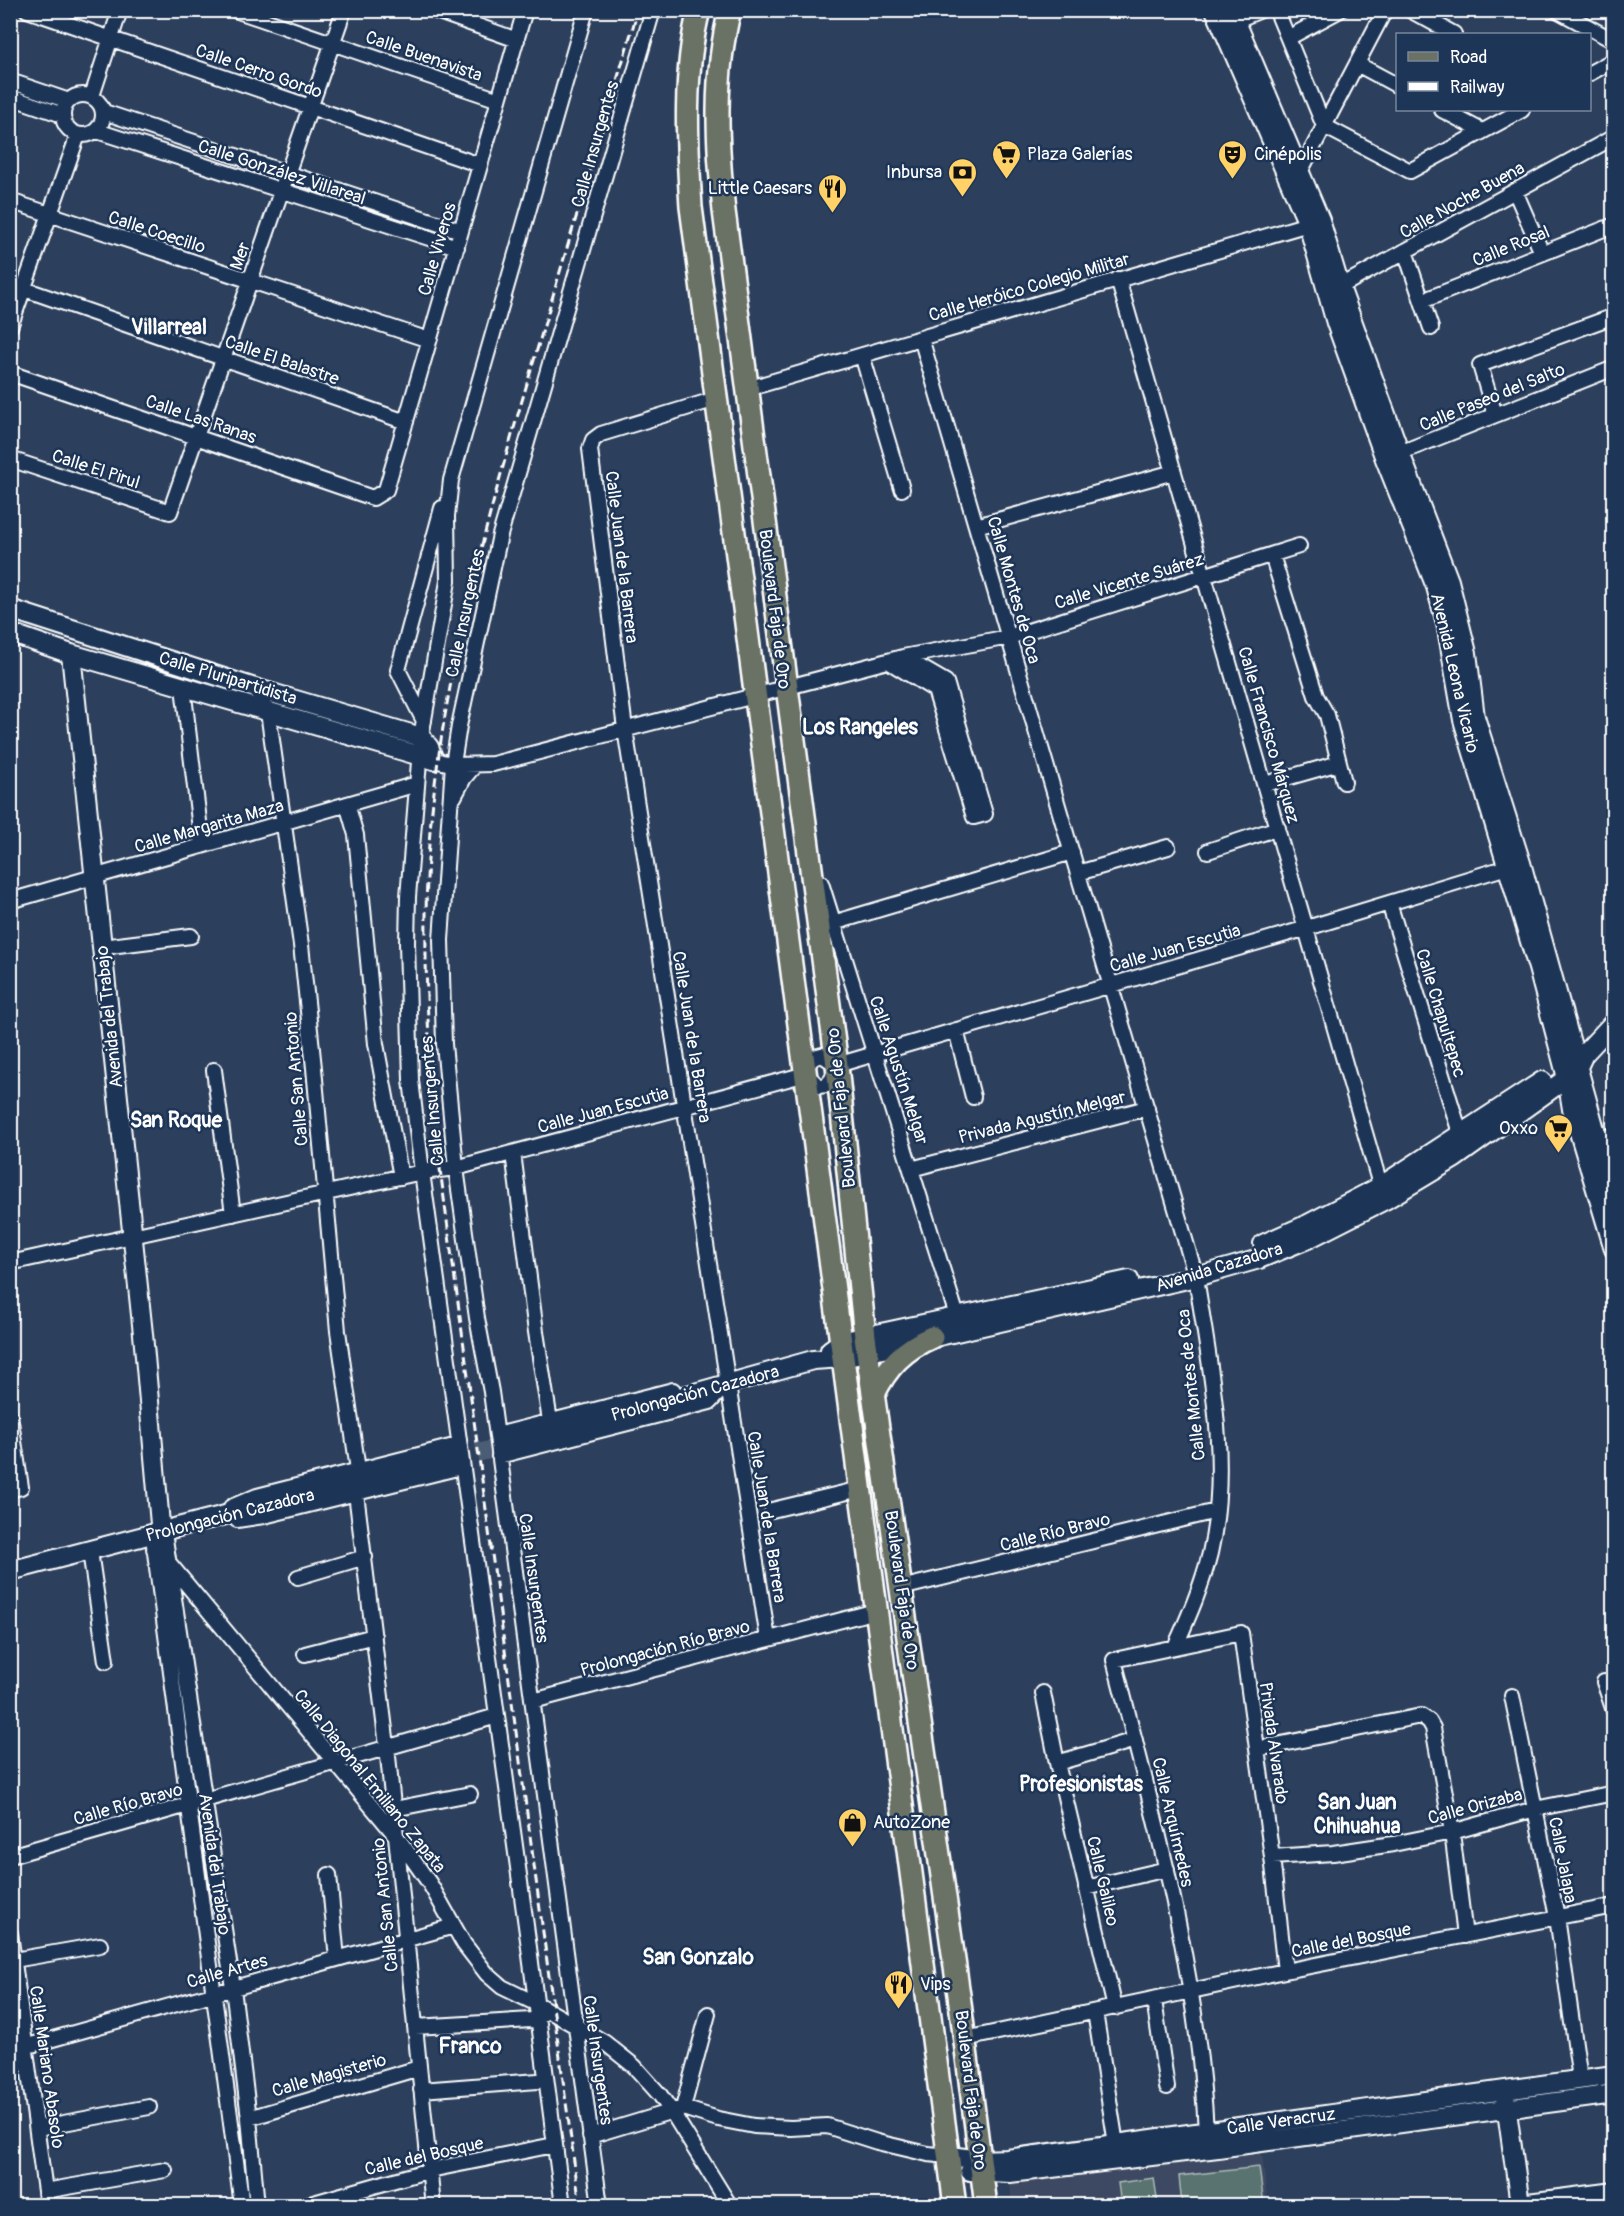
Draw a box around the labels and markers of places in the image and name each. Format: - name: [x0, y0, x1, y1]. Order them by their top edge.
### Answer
- supermarket icon: Plaza Galerías: [990, 138, 1022, 180]
- theatre icon: Cinépolis: [1217, 138, 1249, 180]
- place label: Plaza Galerías: [1027, 143, 1133, 166]
- place label: Cinépolis: [1254, 143, 1322, 166]
- bank icon: Inbursa: [947, 156, 979, 198]
- place label: Inbursa: [886, 161, 942, 184]
- restaurant icon: Little Caesars: [817, 172, 849, 214]
- place label: Little Caesars: [708, 177, 812, 200]
- supermarket icon: Oxxo: [1543, 1112, 1575, 1154]
- place label: Oxxo: [1499, 1117, 1538, 1140]
- shop icon: AutoZone: [836, 1806, 868, 1848]
- place label: AutoZone: [873, 1811, 950, 1834]
- restaurant icon: Vips: [883, 1968, 915, 2010]
- place label: Vips: [920, 1973, 951, 1996]

